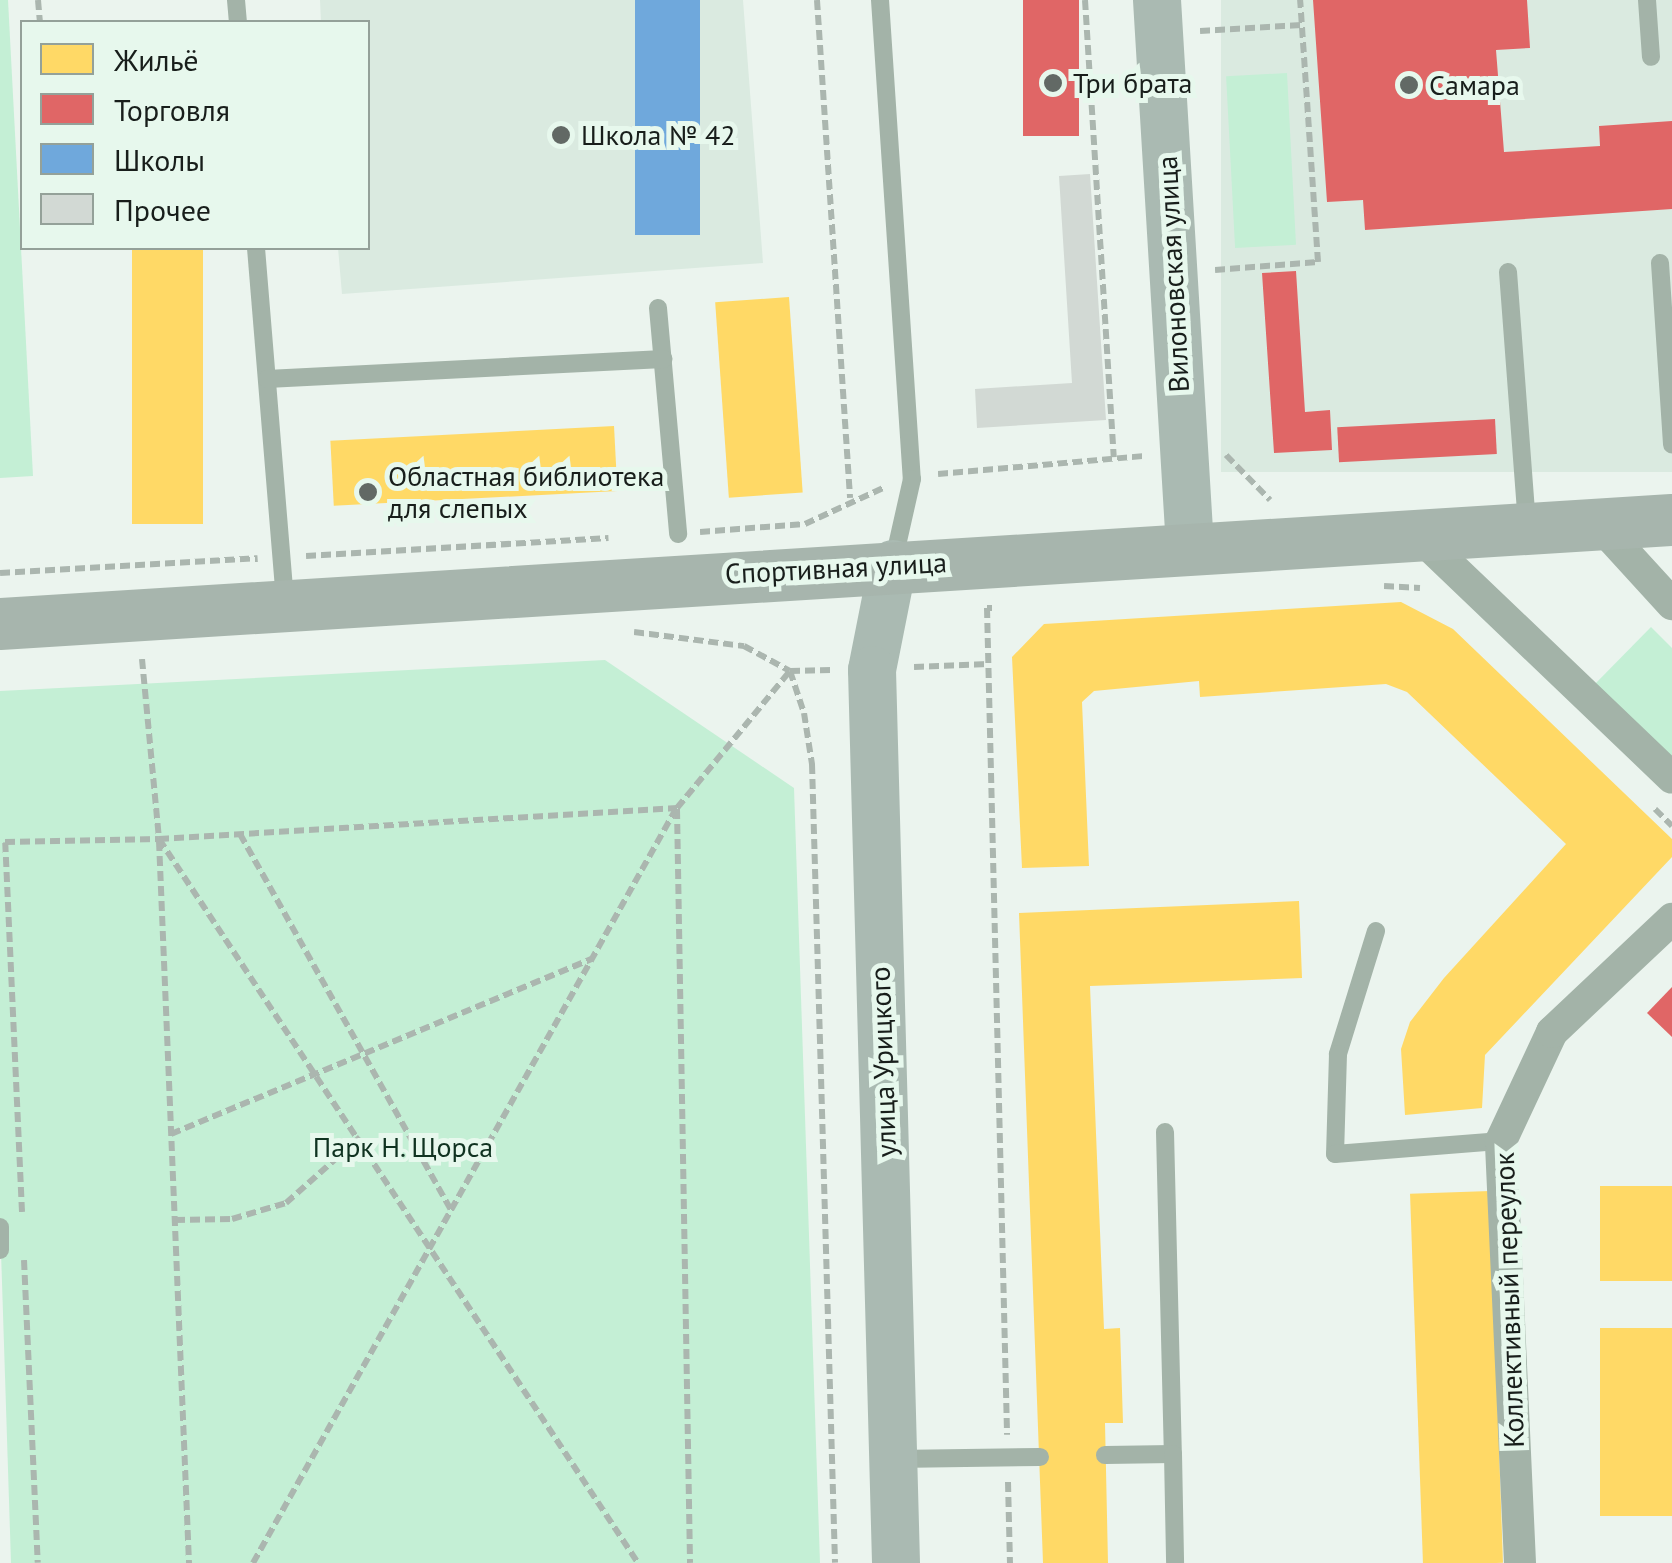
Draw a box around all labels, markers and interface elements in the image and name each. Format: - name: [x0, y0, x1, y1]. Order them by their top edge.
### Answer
- legend: [20, 20, 370, 250]
- text: Жильё: [114, 40, 198, 79]
- place label: Три брата: [1073, 66, 1192, 100]
- place label: Самара: [1429, 68, 1520, 102]
- marker: Три брата: [1042, 72, 1064, 94]
- marker: Самара: [1398, 74, 1420, 96]
- text: Торговля: [114, 90, 230, 129]
- place label: Школа № 42: [581, 118, 736, 152]
- marker: Школа № 42: [550, 124, 572, 146]
- text: Школы: [114, 140, 205, 179]
- street label: Вилоновская улица: [1150, 155, 1196, 393]
- text: Прочее: [114, 190, 211, 229]
- place label: Областная библиотека для слепых: [388, 459, 664, 525]
- marker: Областная библиотека для слепых: [357, 481, 379, 503]
- street label: Спортивная улица: [724, 545, 948, 591]
- street label: улица Урицкого: [863, 966, 903, 1158]
- park label: Парк Н. Щорса: [312, 1130, 494, 1164]
- street label: Коллективный переулок: [1487, 1152, 1531, 1448]

